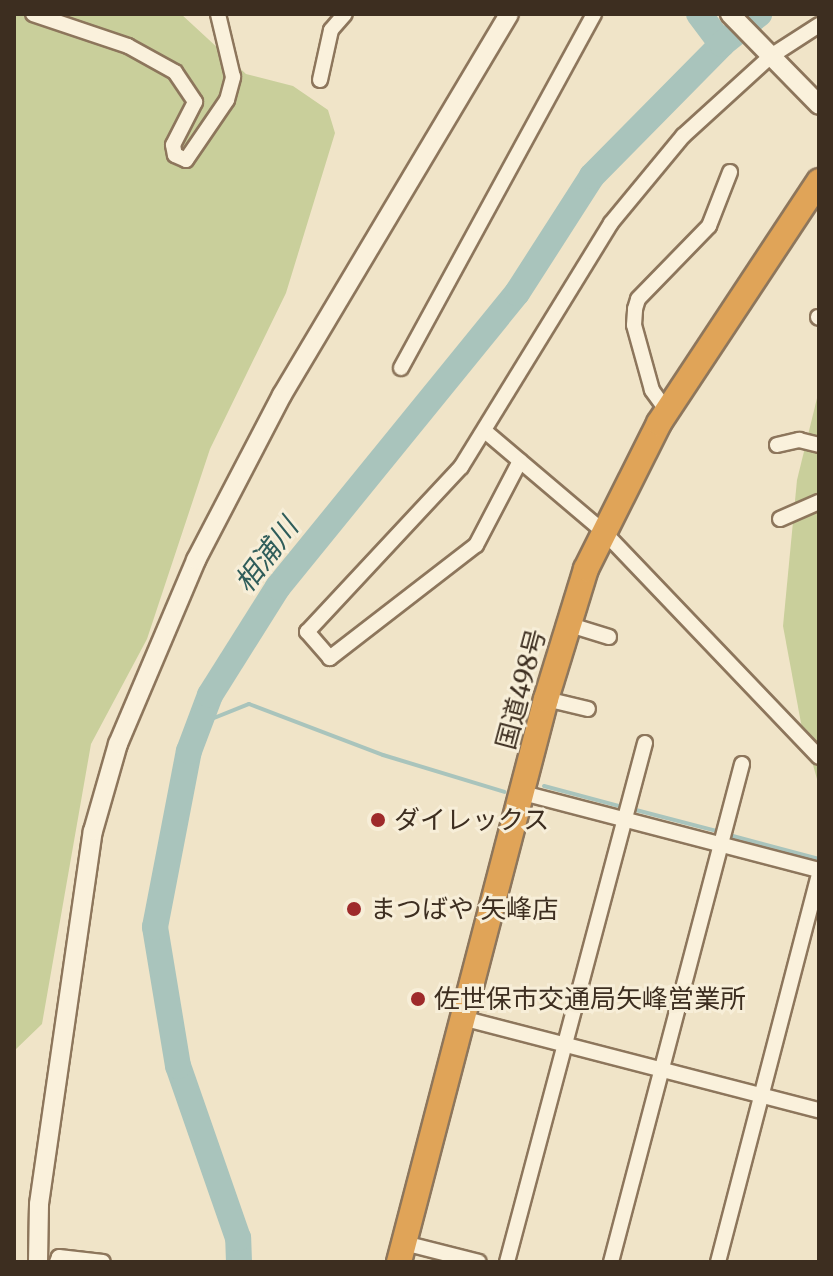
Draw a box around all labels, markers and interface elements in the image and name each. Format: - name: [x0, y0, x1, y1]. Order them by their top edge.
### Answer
- water label: 相浦川: [227, 511, 305, 599]
- street label: 国道498号: [490, 625, 552, 753]
- place label: ダイレックス: [394, 804, 550, 836]
- marker: ダイレックス: [369, 811, 387, 829]
- place label: まつばや 矢峰店: [370, 893, 558, 925]
- marker: まつばや 矢峰店: [345, 900, 363, 918]
- place label: 佐世保市交通局矢峰営業所: [434, 983, 746, 1015]
- marker: 佐世保市交通局矢峰営業所: [409, 990, 427, 1008]

